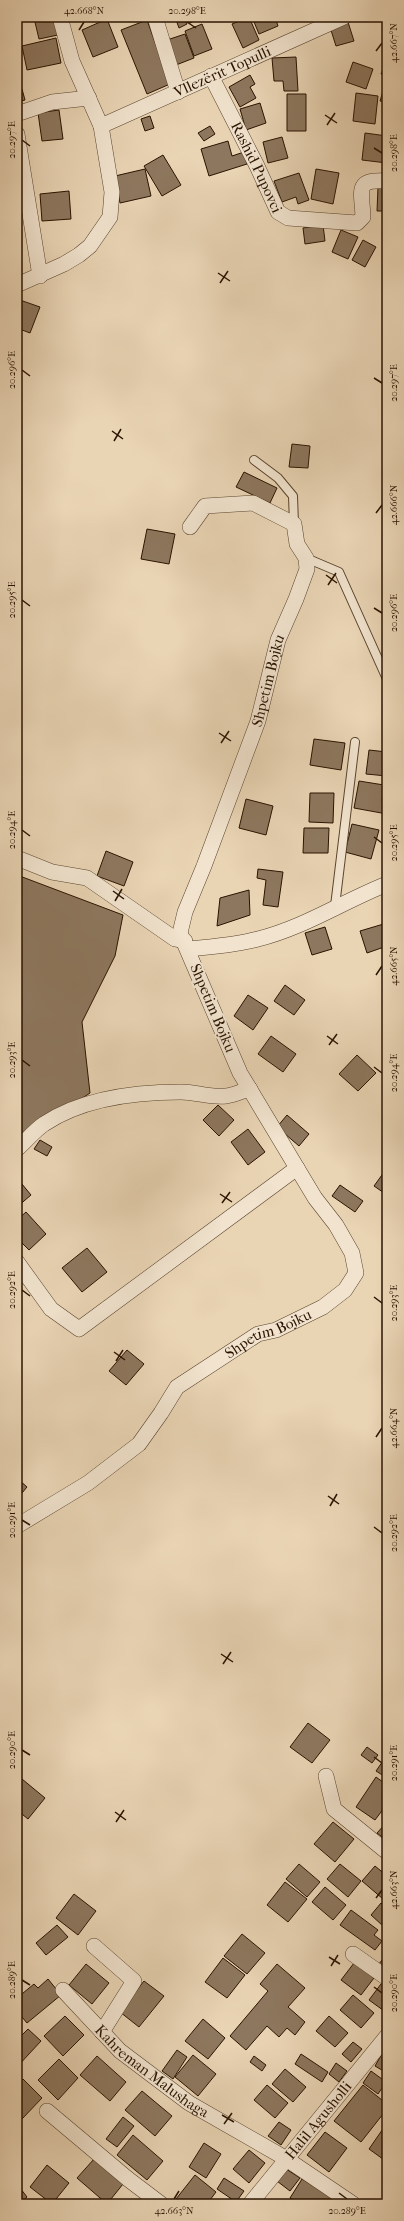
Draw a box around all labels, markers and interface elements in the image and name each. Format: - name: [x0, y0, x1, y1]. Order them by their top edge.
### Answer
- text: 42.668°N: [64, 5, 104, 17]
- text: 20.298°E: [168, 5, 206, 17]
- text: 42.667°N: [388, 23, 400, 63]
- street label: Vllezërit Topulli: [170, 42, 274, 102]
- street label: Rashid Pupovci: [227, 119, 286, 216]
- text: 20.297°E: [6, 121, 18, 159]
- text: 20.298°E: [388, 134, 400, 172]
- text: 20.296°E: [6, 351, 18, 389]
- text: 20.297°E: [388, 364, 400, 402]
- text: 42.666°N: [388, 484, 400, 525]
- text: 20.295°E: [6, 581, 18, 619]
- text: 20.296°E: [388, 594, 400, 632]
- street label: Shpetim Bojku: [248, 631, 289, 729]
- text: 20.294°E: [6, 811, 18, 849]
- text: 20.295°E: [388, 824, 400, 862]
- text: 42.665°N: [388, 946, 400, 986]
- street label: Shpetim Bojku: [186, 961, 240, 1055]
- text: 20.293°E: [6, 1042, 18, 1078]
- text: 20.294°E: [388, 1054, 400, 1092]
- text: 20.292°E: [6, 1271, 18, 1309]
- text: 20.293°E: [388, 1285, 400, 1321]
- street label: Shpetim Bojku: [221, 1305, 315, 1362]
- text: 42.664°N: [388, 1407, 400, 1448]
- text: 20.291°E: [6, 1502, 18, 1538]
- text: 20.292°E: [388, 1514, 400, 1552]
- text: 20.290°E: [6, 1731, 18, 1769]
- text: 20.291°E: [388, 1745, 400, 1781]
- text: 42.663°N: [388, 1870, 400, 1910]
- text: 20.289°E: [6, 1961, 18, 1999]
- text: 20.290°E: [388, 1974, 400, 2012]
- street label: Kahreman Malushaga: [91, 2021, 213, 2122]
- street label: Halil Agusholli: [281, 2077, 356, 2163]
- text: 42.663°N: [154, 2205, 194, 2217]
- text: 20.289°E: [328, 2205, 366, 2217]

